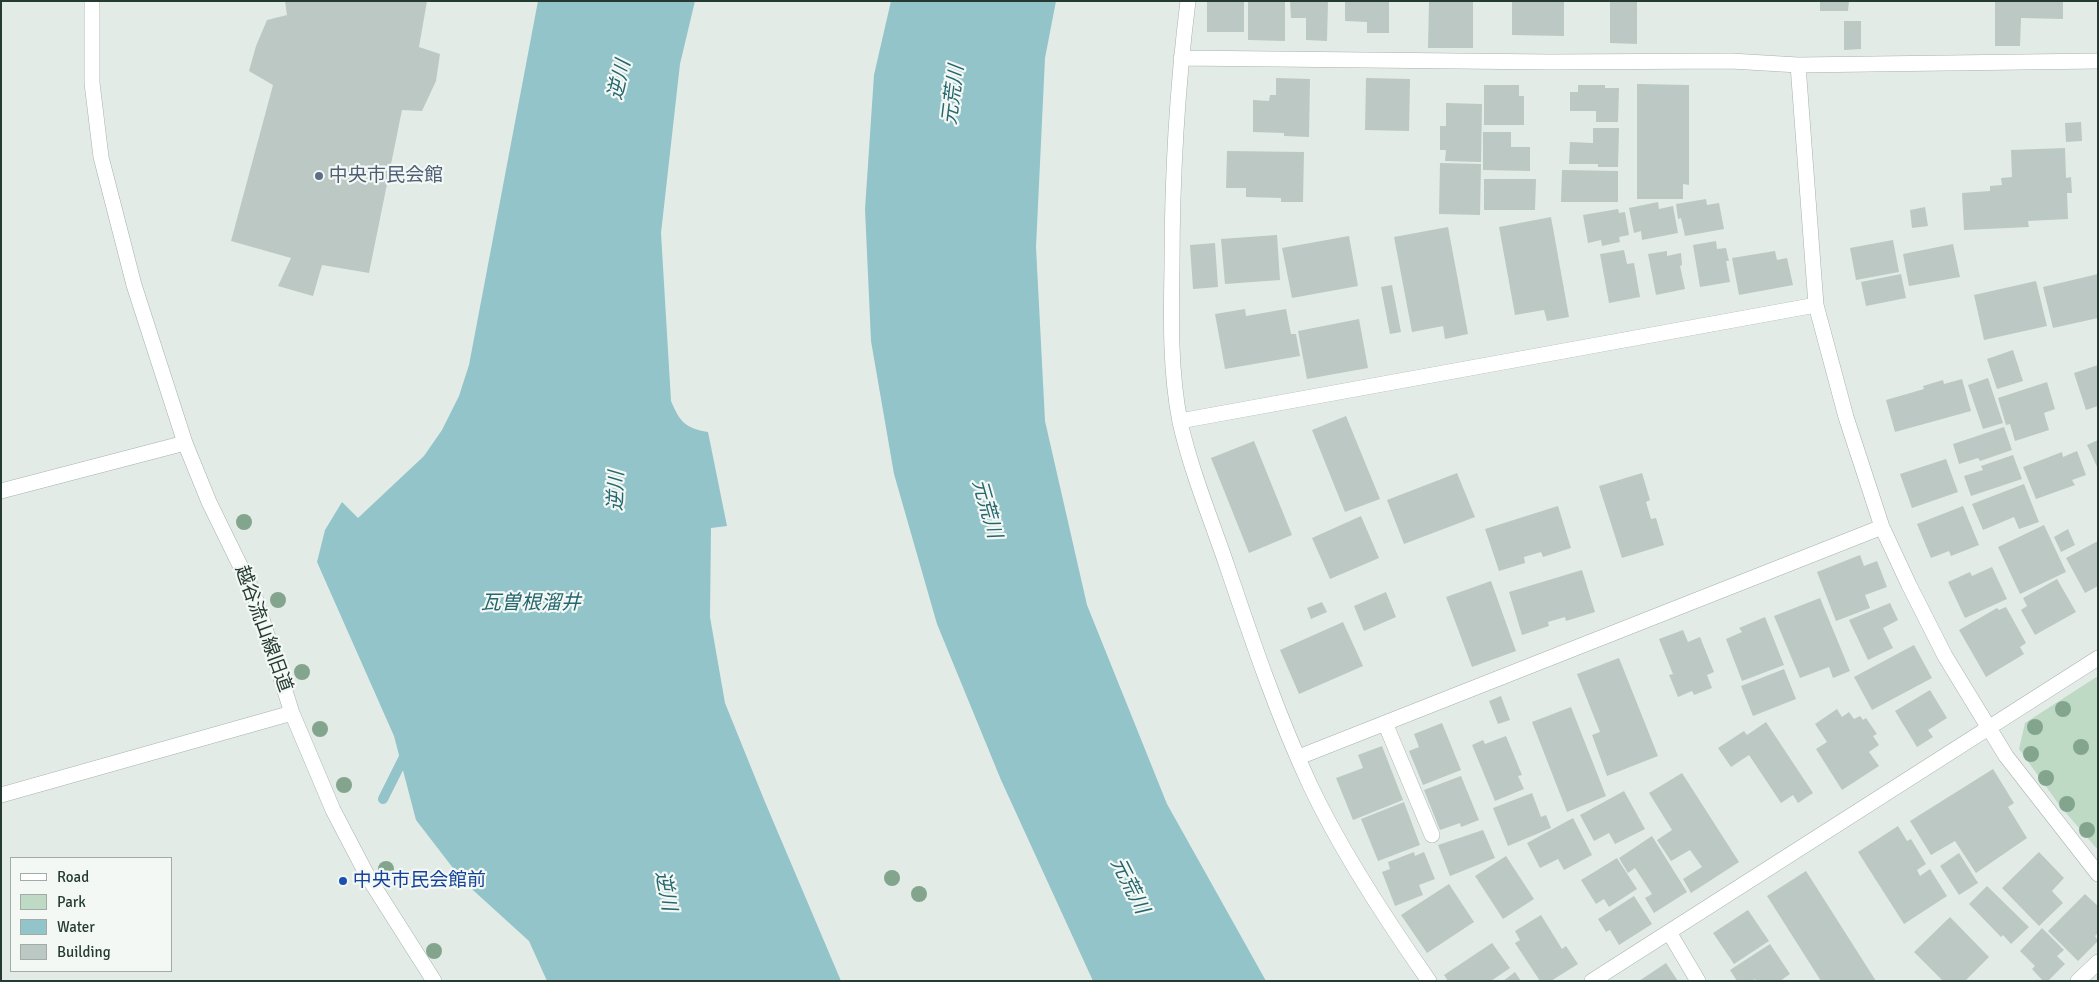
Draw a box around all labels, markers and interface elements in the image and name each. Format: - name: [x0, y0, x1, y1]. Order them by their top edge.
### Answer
- water label: 逆川: [604, 58, 636, 102]
- water label: 元荒川: [938, 64, 970, 126]
- place label: 中央市民会館: [329, 165, 443, 187]
- marker: 中央市民会館: [313, 170, 325, 182]
- water label: 逆川: [604, 471, 630, 511]
- water label: 元荒川: [966, 477, 1006, 541]
- street label: 越谷流山線旧道: [230, 563, 296, 695]
- water label: 瓦曽根溜井: [481, 592, 581, 616]
- water label: 元荒川: [1105, 854, 1153, 918]
- legend: [10, 857, 172, 972]
- text: Road: [57, 868, 89, 886]
- water label: 逆川: [649, 869, 681, 913]
- place label: 中央市民会館前: [353, 870, 486, 892]
- marker: 中央市民会館前: [337, 875, 349, 887]
- text: Park: [57, 893, 86, 911]
- text: Water: [57, 918, 95, 936]
- text: Building: [57, 943, 111, 961]

